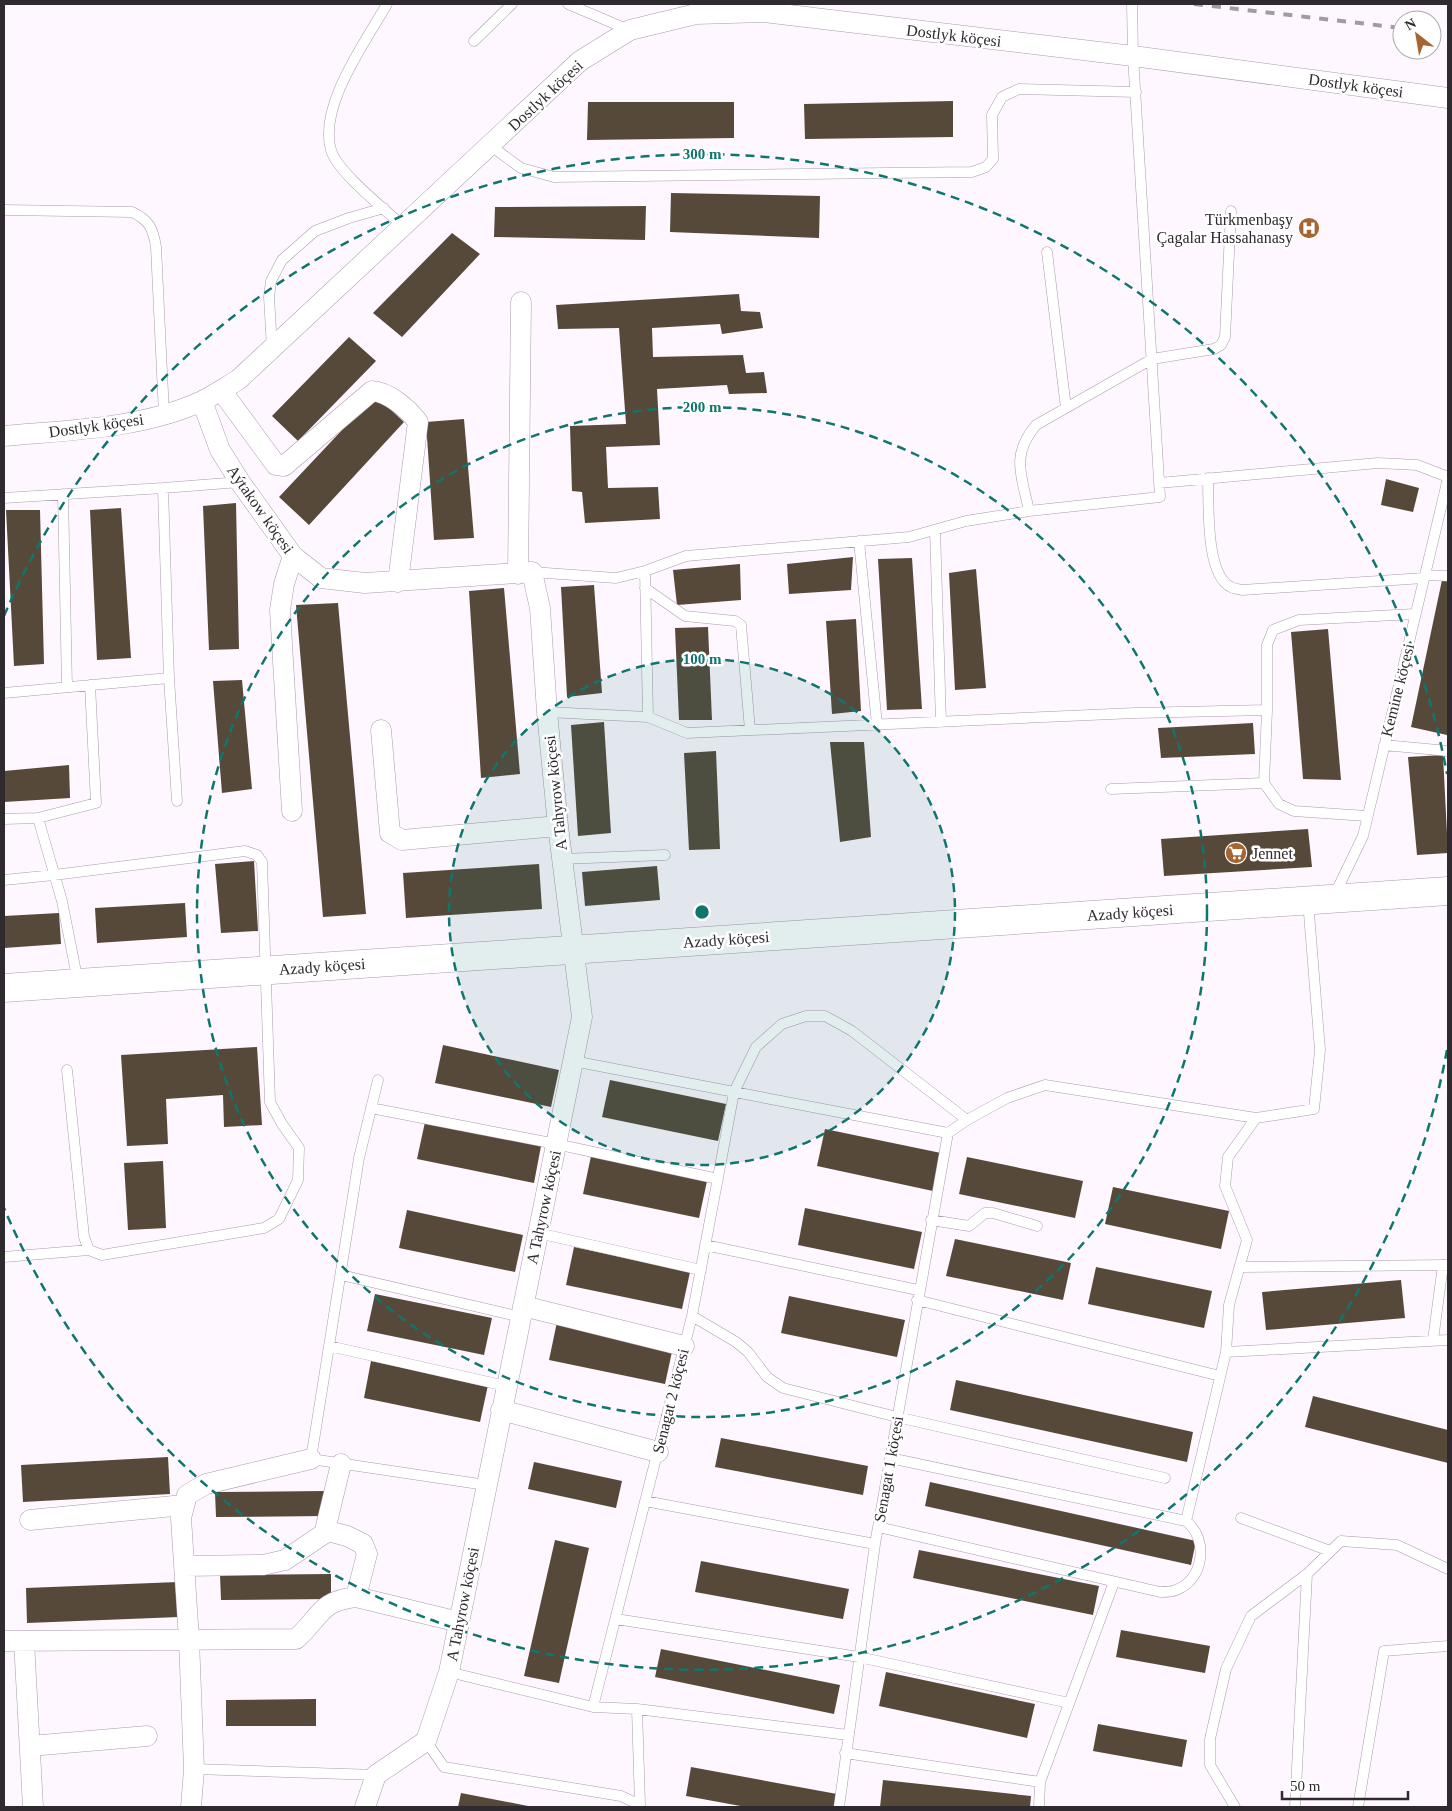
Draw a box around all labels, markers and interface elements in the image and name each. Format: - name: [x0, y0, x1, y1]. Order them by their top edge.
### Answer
- north arrow: [1392, 10, 1442, 60]
- text: N: [1402, 15, 1419, 33]
- street label: Dostlyk köçesi: [905, 21, 1003, 51]
- street label: Dostlyk köçesi: [505, 56, 587, 135]
- street label: Dostlyk köçesi: [1307, 70, 1405, 102]
- text: 300 m: [683, 146, 722, 162]
- place label: Türkmenbaşy Çagalar Hassahanasy: [1157, 211, 1293, 247]
- hospital icon: Türkmenbaşy Çagalar Hassahanasy: [1297, 216, 1321, 240]
- text: 200 m: [683, 399, 722, 415]
- street label: Dostlyk köçesi: [48, 410, 145, 442]
- street label: Aýtakow köçesi: [223, 462, 298, 558]
- street label: Kemine köçesi: [1378, 641, 1418, 739]
- text: 100 m: [683, 651, 722, 667]
- street label: A Tahyrow köçesi: [541, 734, 571, 851]
- supermarket icon: Jennet: [1224, 841, 1248, 865]
- place label: Jennet: [1252, 845, 1293, 862]
- street label: Azady köçesi: [1086, 901, 1174, 925]
- centre of rings: [693, 903, 711, 921]
- street label: Azady köçesi: [682, 928, 770, 952]
- street label: Azady köçesi: [278, 955, 366, 979]
- street label: A Tahyrow köçesi: [523, 1148, 565, 1266]
- street label: Senagat 2 köçesi: [649, 1346, 693, 1456]
- street label: Senagat 1 köçesi: [871, 1414, 907, 1524]
- street label: A Tahyrow köçesi: [443, 1545, 483, 1663]
- scale bar: [1282, 1768, 1408, 1800]
- text: 50 m: [1290, 1778, 1321, 1794]

